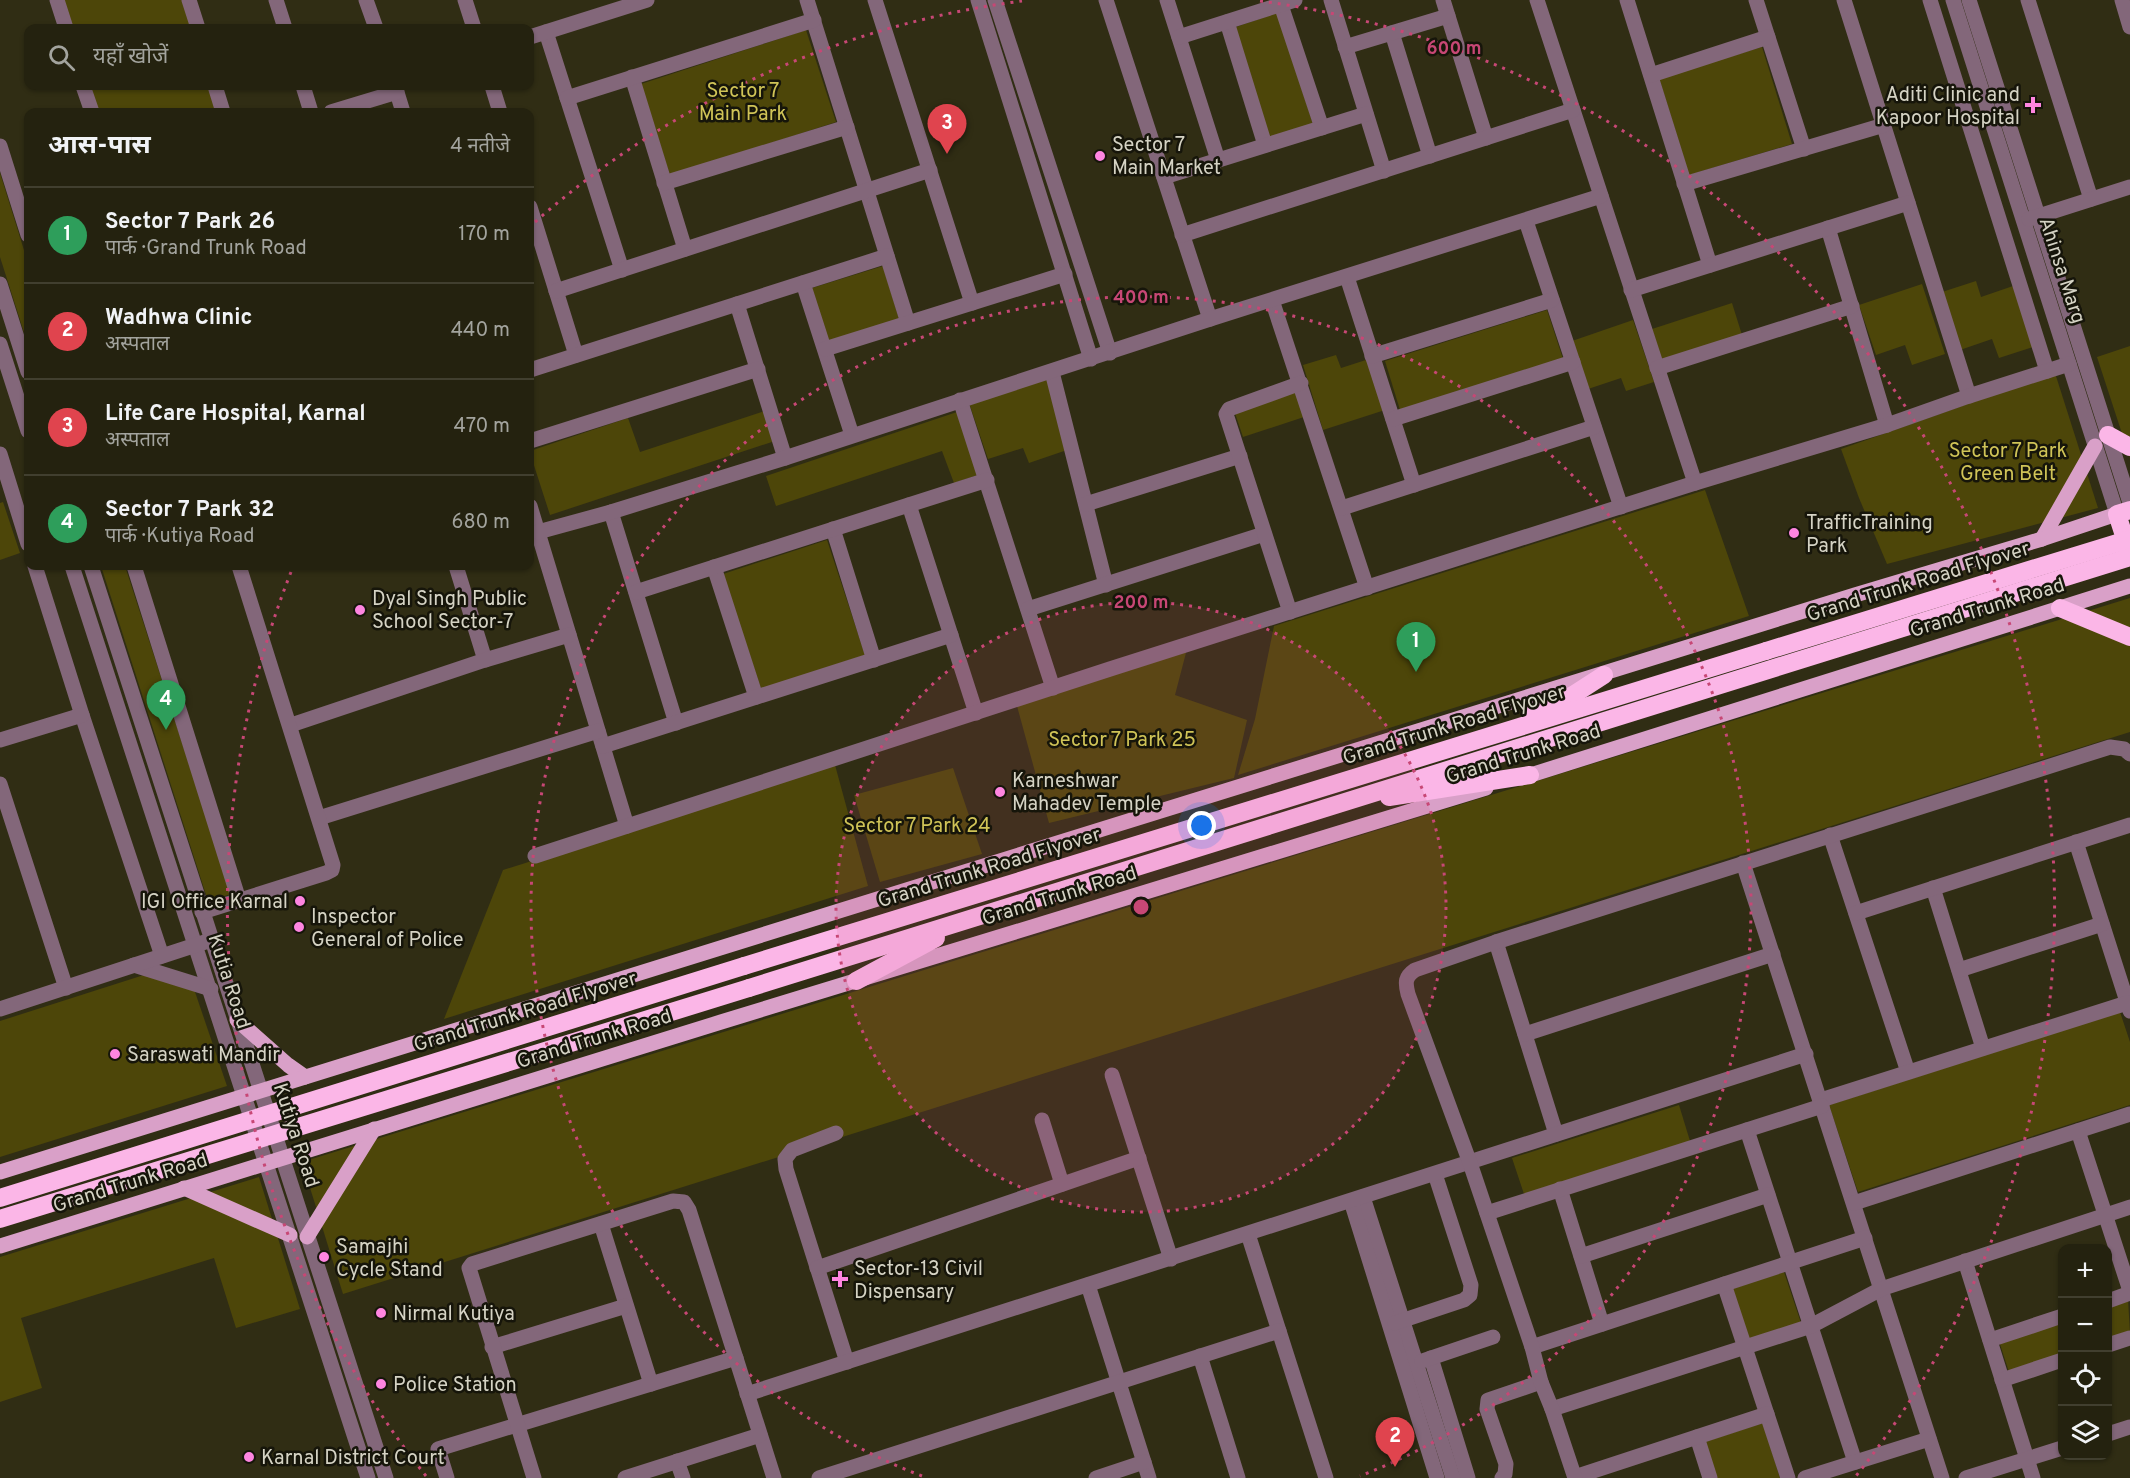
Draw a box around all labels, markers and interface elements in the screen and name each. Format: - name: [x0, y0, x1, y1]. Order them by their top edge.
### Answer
- search box: [24, 24, 534, 90]
- text: 600 m: [1426, 38, 1482, 61]
- icon: search: [45, 41, 78, 74]
- text: यहाँ खोजें: [93, 44, 168, 71]
- park label: Sector 7 Main Park: [699, 79, 787, 128]
- place label: Aditi Clinic and Kapoor Hospital: [1876, 83, 2020, 132]
- marker: Aditi Clinic and Kapoor Hospital: [2024, 96, 2042, 114]
- pin: 3: [928, 104, 966, 154]
- text: आस-पास: [48, 130, 151, 163]
- place label: Sector 7 Main Market: [1112, 133, 1221, 182]
- text: 4 नतीजे: [450, 134, 510, 160]
- marker: Sector 7 Main Market: [1093, 149, 1107, 163]
- text: Sector 7 Park 26: [105, 209, 275, 236]
- street label: Ahinsa Marg: [2032, 214, 2091, 327]
- text: 1: [64, 222, 72, 248]
- text: 170 m: [458, 222, 510, 248]
- text: पार्क · Grand Trunk Road: [105, 236, 307, 262]
- text: 400 m: [1113, 287, 1169, 310]
- text: Wadhwa Clinic: [105, 305, 253, 332]
- text: 2: [61, 318, 74, 344]
- text: 440 m: [451, 318, 510, 344]
- text: अस्पताल: [105, 332, 170, 358]
- text: Life Care Hospital, Karnal: [105, 401, 366, 428]
- text: 3: [62, 414, 74, 440]
- text: 470 m: [453, 414, 510, 440]
- text: अस्पताल: [105, 428, 170, 454]
- park label: Sector 7 Park Green Belt: [1949, 439, 2067, 488]
- text: Sector 7 Park 32: [105, 497, 274, 524]
- text: 4: [61, 510, 74, 536]
- text: 680 m: [452, 510, 510, 536]
- place label: TrafficTraining Park: [1806, 511, 1933, 560]
- text: पार्क · Kutiya Road: [105, 524, 255, 550]
- marker: TrafficTraining Park: [1787, 526, 1801, 540]
- street label: Grand Trunk Road Flyover: [1803, 535, 2033, 627]
- street label: Grand Trunk Road: [1906, 572, 2068, 642]
- place label: Dyal Singh Public School Sector-7: [372, 587, 527, 636]
- text: 200 m: [1113, 592, 1169, 615]
- marker: Dyal Singh Public School Sector-7: [353, 603, 367, 617]
- pin: 1: [1396, 622, 1436, 672]
- street label: Grand Trunk Road Flyover: [1339, 678, 1569, 770]
- pin: 4: [146, 680, 186, 730]
- street label: Grand Trunk Road: [1442, 718, 1604, 788]
- park label: Sector 7 Park 25: [1048, 728, 1196, 754]
- place label: Karneshwar Mahadev Temple: [1012, 769, 1161, 818]
- marker: Karneshwar Mahadev Temple: [993, 785, 1007, 799]
- your location: [1187, 811, 1216, 840]
- park label: Sector 7 Park 24: [843, 814, 991, 840]
- street label: Grand Trunk Road Flyover: [874, 821, 1104, 913]
- street label: Grand Trunk Road: [978, 860, 1140, 930]
- place label: IGI Office Karnal: [141, 890, 288, 916]
- marker: IGI Office Karnal: [293, 894, 307, 908]
- centre of rings: [1131, 897, 1151, 917]
- place label: Inspector General of Police: [311, 905, 463, 954]
- marker: Inspector General of Police: [292, 920, 306, 934]
- street label: Kutia Road: [201, 931, 256, 1032]
- street label: Grand Trunk Road Flyover: [410, 965, 640, 1057]
- street label: Grand Trunk Road: [513, 1003, 675, 1073]
- place label: Saraswati Mandir: [127, 1043, 280, 1069]
- marker: Saraswati Mandir: [108, 1047, 122, 1061]
- street label: Kutiya Road: [266, 1080, 324, 1191]
- street label: Grand Trunk Road: [50, 1148, 211, 1220]
- place label: Samajhi Cycle Stand: [336, 1235, 443, 1284]
- map controls: [2058, 1244, 2112, 1460]
- button: +: [2058, 1244, 2112, 1298]
- marker: Samajhi Cycle Stand: [317, 1250, 331, 1264]
- place label: Sector-13 Civil Dispensary: [854, 1257, 983, 1306]
- marker: Sector-13 Civil Dispensary: [831, 1270, 849, 1288]
- button: −: [2058, 1298, 2112, 1352]
- place label: Nirmal Kutiya: [393, 1302, 515, 1328]
- marker: Nirmal Kutiya: [374, 1306, 388, 1320]
- button: locate: [2058, 1352, 2112, 1406]
- place label: Police Station: [393, 1373, 517, 1399]
- marker: Police Station: [374, 1377, 388, 1391]
- button: layers: [2058, 1406, 2112, 1460]
- pin: 2: [1376, 1418, 1414, 1467]
- place label: Karnal District Court: [261, 1446, 445, 1472]
- marker: Karnal District Court: [242, 1450, 256, 1464]

